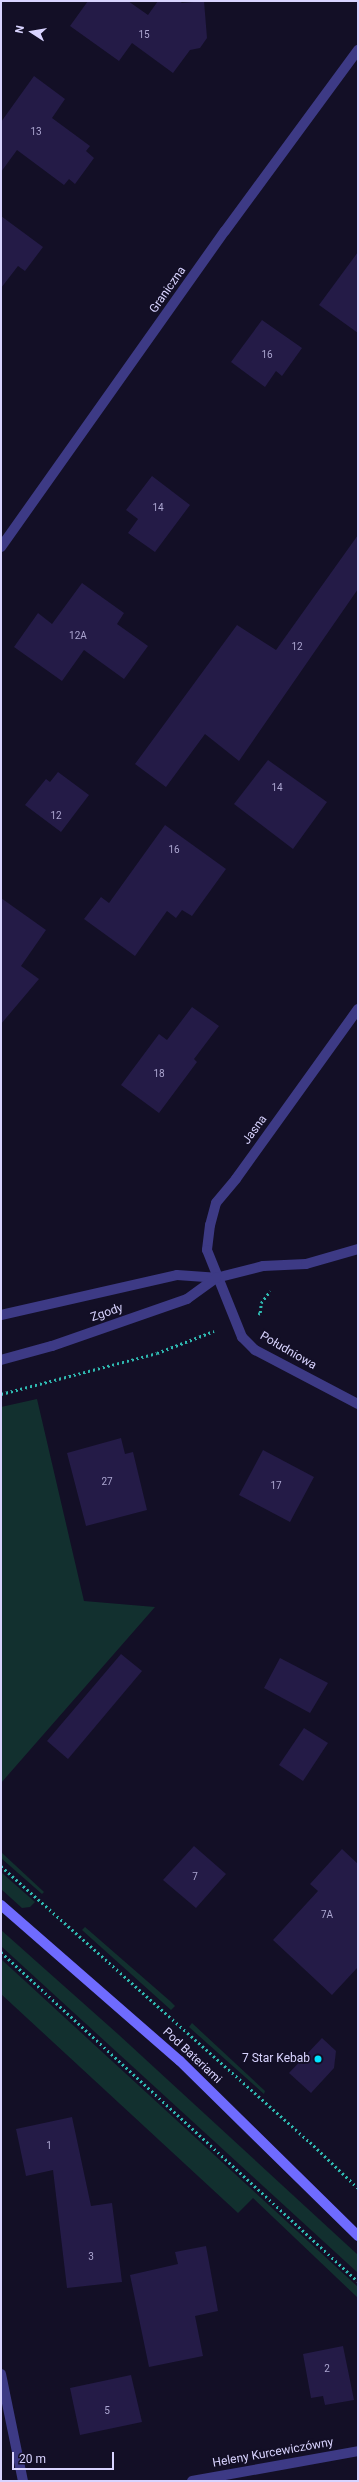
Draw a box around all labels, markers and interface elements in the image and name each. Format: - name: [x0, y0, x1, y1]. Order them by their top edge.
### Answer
- north arrow: [12, 12, 52, 52]
- text: N: [13, 24, 27, 35]
- house number: 15: [138, 29, 150, 41]
- house number: 13: [30, 126, 42, 138]
- street label: Graniczna: [147, 264, 189, 316]
- house number: 16: [261, 349, 273, 361]
- house number: 14: [152, 502, 164, 514]
- house number: 12A: [69, 630, 87, 642]
- house number: 12: [291, 641, 303, 653]
- house number: 14: [271, 782, 283, 794]
- house number: 12: [50, 810, 62, 822]
- house number: 16: [168, 844, 180, 856]
- house number: 18: [153, 1068, 165, 1080]
- street label: Jasna: [240, 1113, 270, 1147]
- street label: Zgody: [89, 1301, 125, 1325]
- street label: Południowa: [257, 1329, 319, 1373]
- house number: 27: [101, 1476, 113, 1488]
- house number: 17: [270, 1480, 282, 1492]
- house number: 7: [192, 1871, 198, 1883]
- house number: 7A: [321, 1909, 333, 1921]
- street label: Pod Bateriami: [160, 2025, 224, 2087]
- place label: 7 Star Kebab: [242, 2052, 310, 2066]
- marker: 7 Star Kebab: [313, 2054, 323, 2064]
- house number: 1: [46, 2140, 52, 2152]
- house number: 3: [88, 2251, 94, 2263]
- house number: 2: [324, 2363, 330, 2375]
- house number: 5: [104, 2405, 110, 2417]
- street label: Heleny Kurcewiczówny: [212, 2435, 334, 2471]
- scale bar: [14, 2444, 116, 2470]
- text: 20 m: [19, 2452, 46, 2466]

